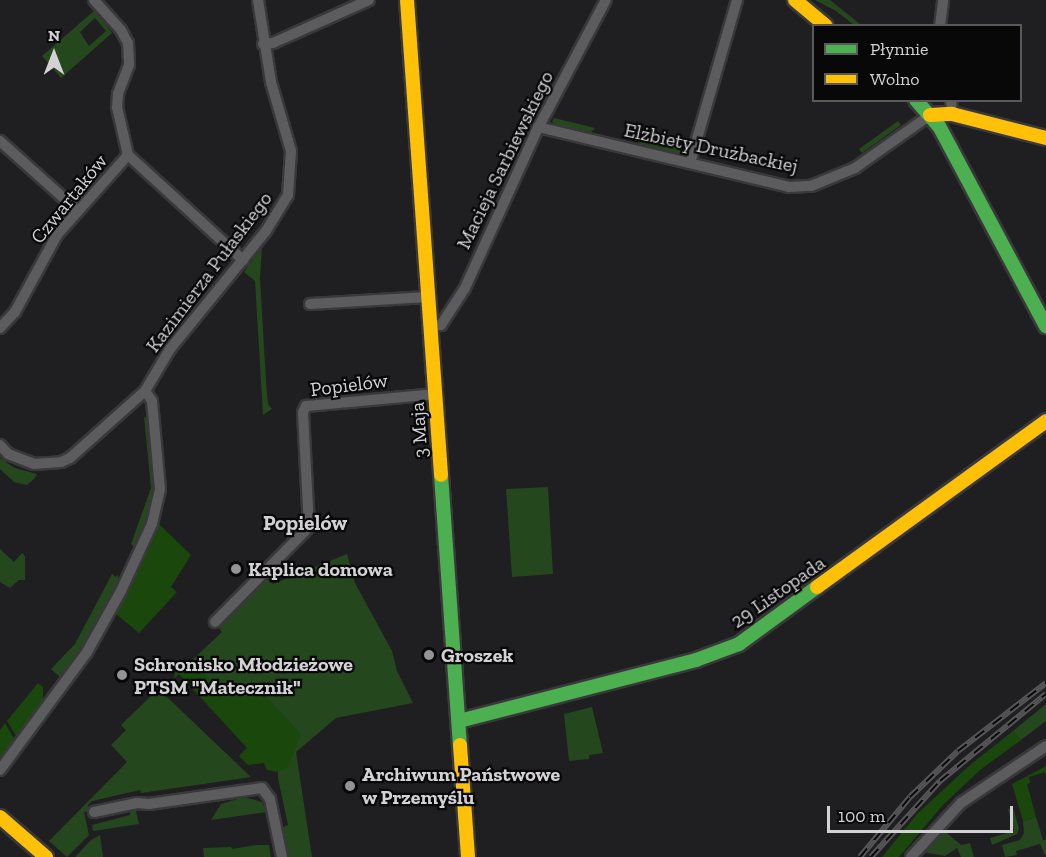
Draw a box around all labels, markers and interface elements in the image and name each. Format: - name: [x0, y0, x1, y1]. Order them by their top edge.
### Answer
- north arrow: [24, 24, 84, 84]
- legend: [812, 24, 1022, 102]
- text: N: [48, 26, 60, 45]
- text: Płynnie: [870, 38, 928, 60]
- street label: Macieja Sarbiewskiego: [451, 67, 559, 253]
- text: Wolno: [870, 68, 920, 90]
- street label: Elżbiety Drużbackiej: [622, 118, 800, 178]
- street label: Czwartaków: [26, 149, 112, 249]
- street label: Kazimierza Pułaskiego: [141, 187, 277, 357]
- street label: Popielów: [309, 368, 389, 402]
- street label: 3 Maja: [405, 401, 433, 459]
- district label: Popielów: [263, 510, 347, 536]
- street label: 29 Listopada: [726, 551, 830, 633]
- place label: Kaplica domowa: [248, 557, 393, 581]
- marker: Kaplica domowa: [229, 562, 243, 576]
- place label: Groszek: [441, 643, 513, 667]
- marker: Groszek: [422, 648, 436, 662]
- place label: Schronisko Młodzieżowe PTSM "Matecznik": [134, 652, 353, 699]
- marker: Schronisko Młodzieżowe PTSM "Matecznik": [115, 668, 129, 682]
- place label: Archiwum Państwowe w Przemyślu: [362, 762, 560, 809]
- marker: Archiwum Państwowe w Przemyślu: [343, 779, 357, 793]
- scale bar: [830, 794, 1016, 832]
- text: 100 m: [838, 805, 885, 827]

